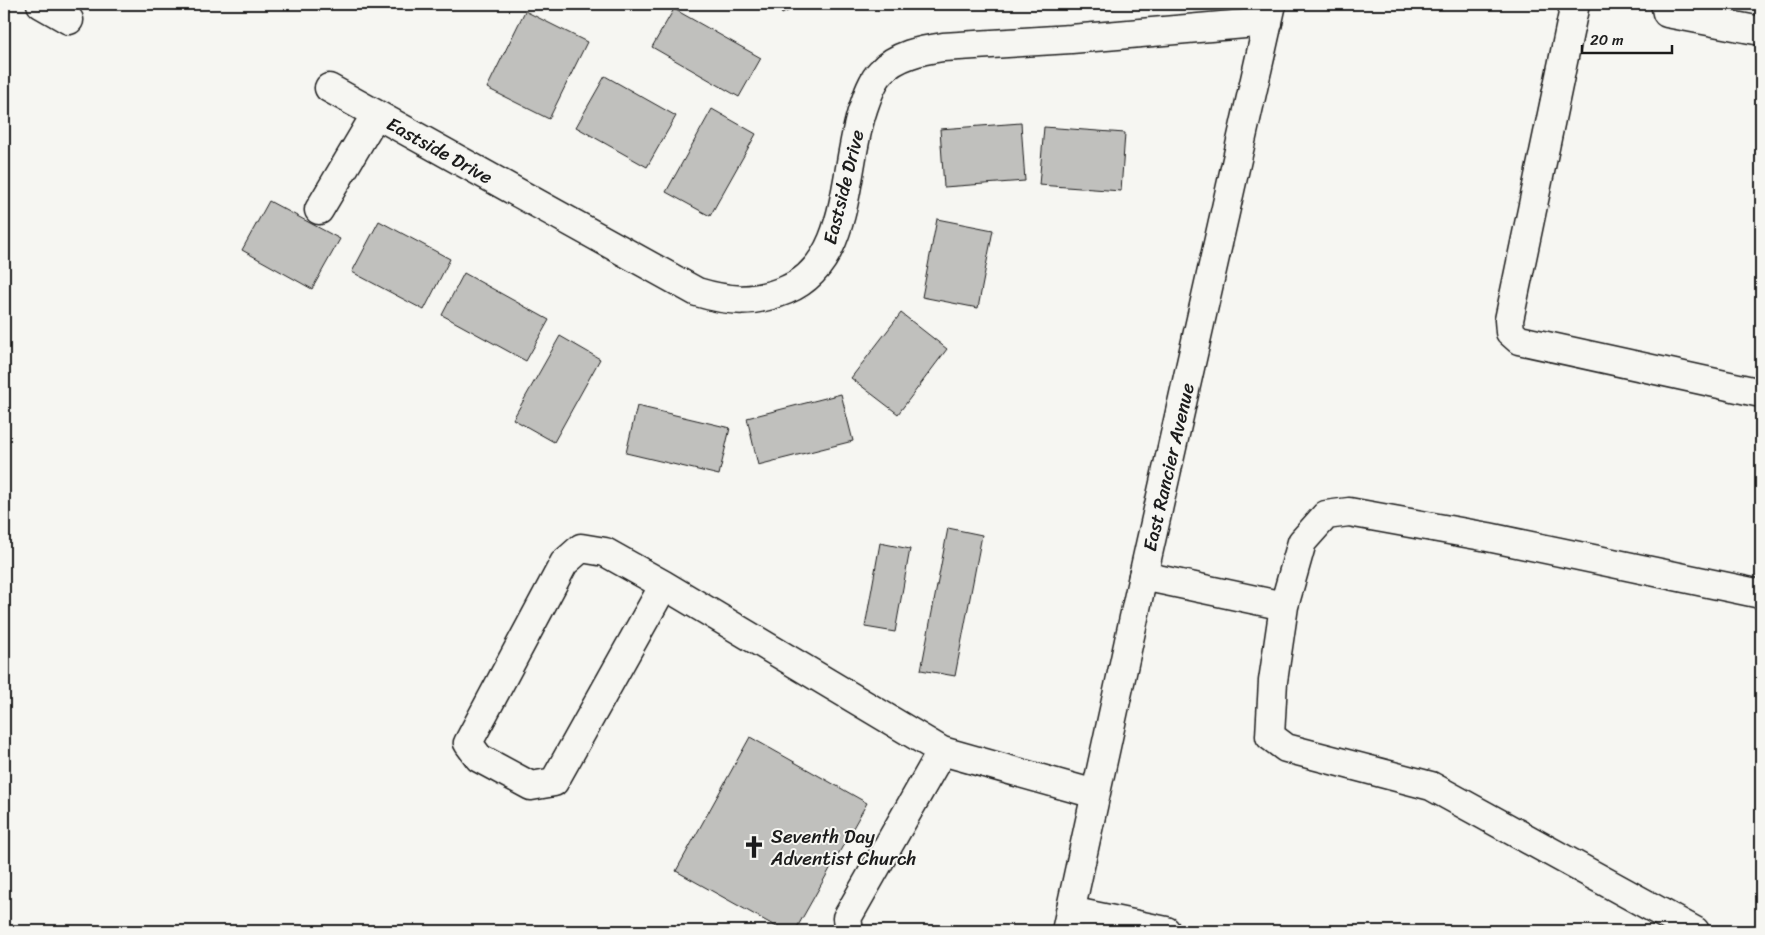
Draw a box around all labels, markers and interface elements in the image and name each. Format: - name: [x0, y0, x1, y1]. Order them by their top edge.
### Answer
- scale bar: [1582, 22, 1672, 54]
- text: 20 m: [1590, 27, 1624, 53]
- street label: Eastside Drive: [380, 108, 499, 193]
- street label: Eastside Drive: [813, 126, 874, 248]
- street label: East Rancier Avenue: [1133, 379, 1204, 555]
- place label: Seventh Day Adventist Church: [770, 820, 917, 875]
- church icon: Seventh Day Adventist Church: [741, 834, 767, 860]

